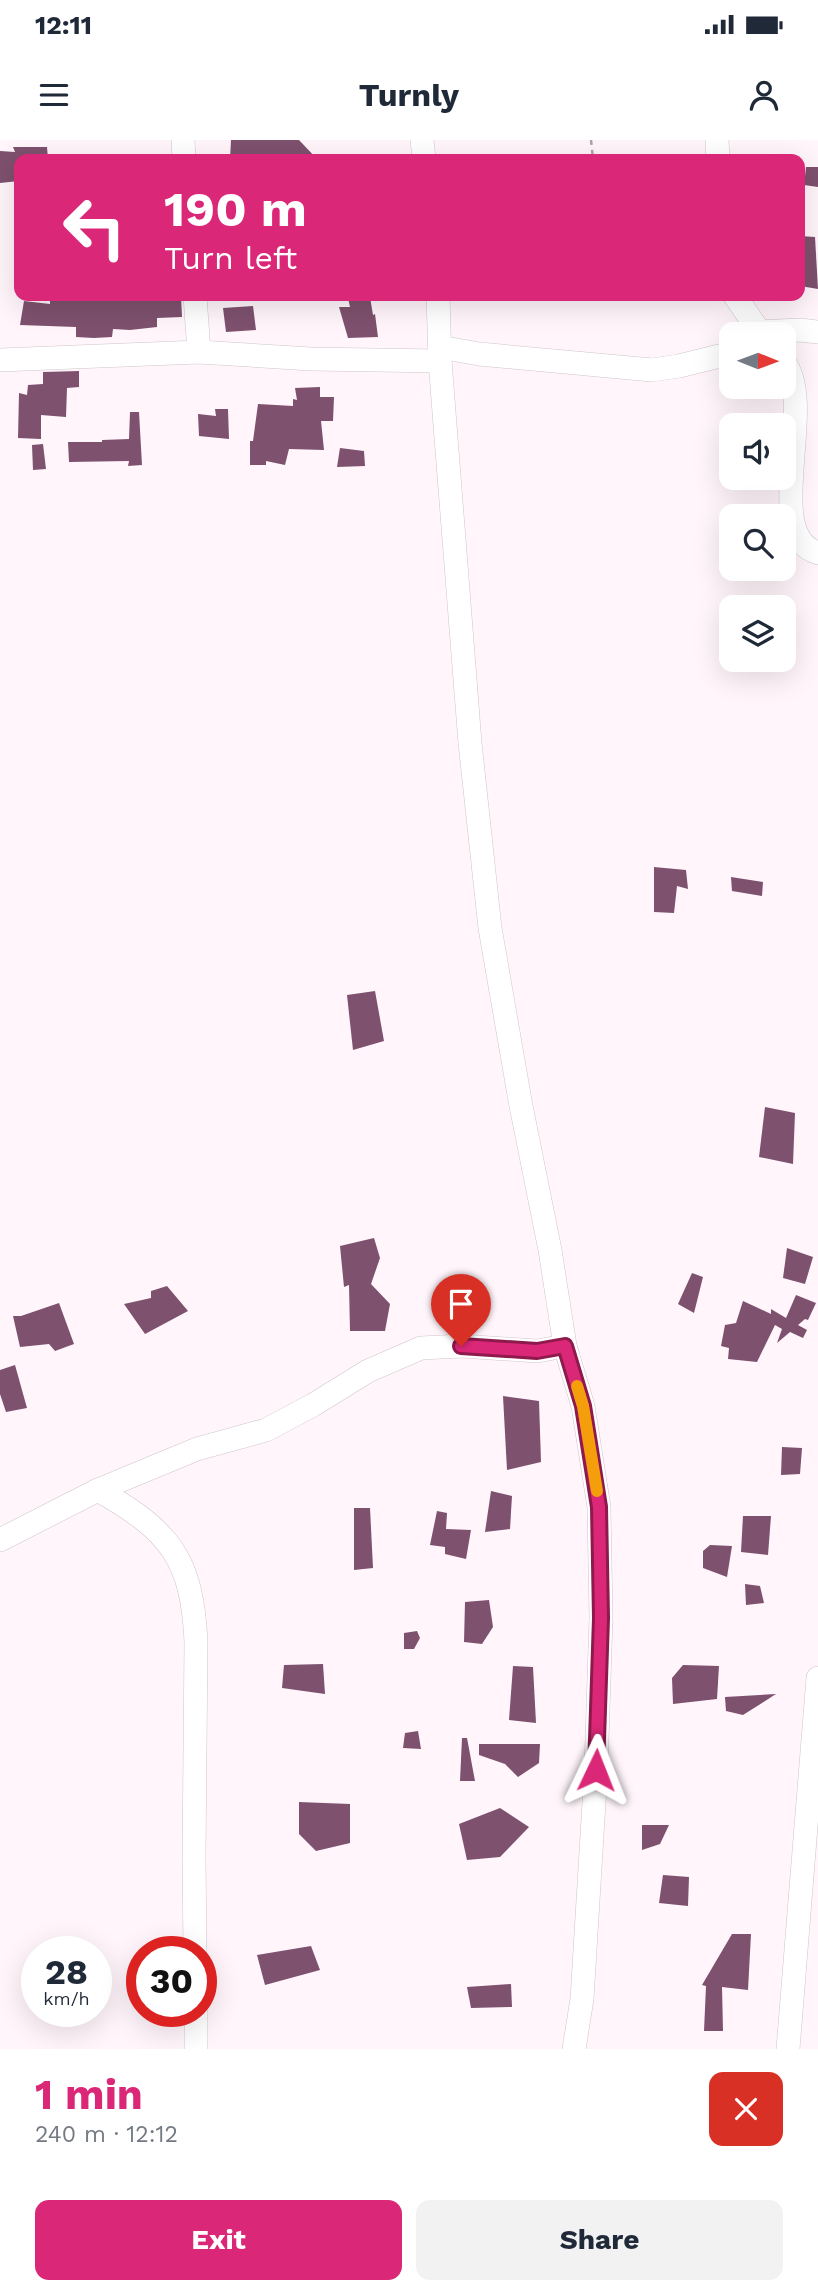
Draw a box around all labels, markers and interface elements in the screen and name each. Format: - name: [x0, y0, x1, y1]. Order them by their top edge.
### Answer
- text: 12:11: [35, 10, 92, 40]
- icon: menu: [35, 76, 73, 114]
- text: Turnly: [359, 76, 459, 114]
- icon: person: [745, 76, 783, 114]
- text: 190 m: [164, 180, 307, 238]
- icon: left: [49, 182, 140, 273]
- text: Turn left: [164, 239, 297, 277]
- north arrow: [719, 322, 796, 399]
- map controls: [719, 322, 796, 672]
- button: sound: [719, 413, 796, 490]
- button: search: [719, 504, 796, 581]
- button: layers: [719, 595, 796, 672]
- pin: [431, 1274, 491, 1346]
- icon: arrive: [442, 1285, 480, 1323]
- position arrow: [559, 1733, 633, 1807]
- speed limit sign: 30: [126, 1936, 217, 2027]
- text: 28: [45, 1951, 88, 1993]
- text: km/h: [43, 1988, 90, 2009]
- text: 1 min: [35, 2070, 143, 2119]
- button: close: [709, 2072, 783, 2146]
- text: 240 m · 12:12: [35, 2121, 178, 2148]
- button: Exit: [35, 2200, 402, 2280]
- button: Share: [416, 2200, 783, 2280]

